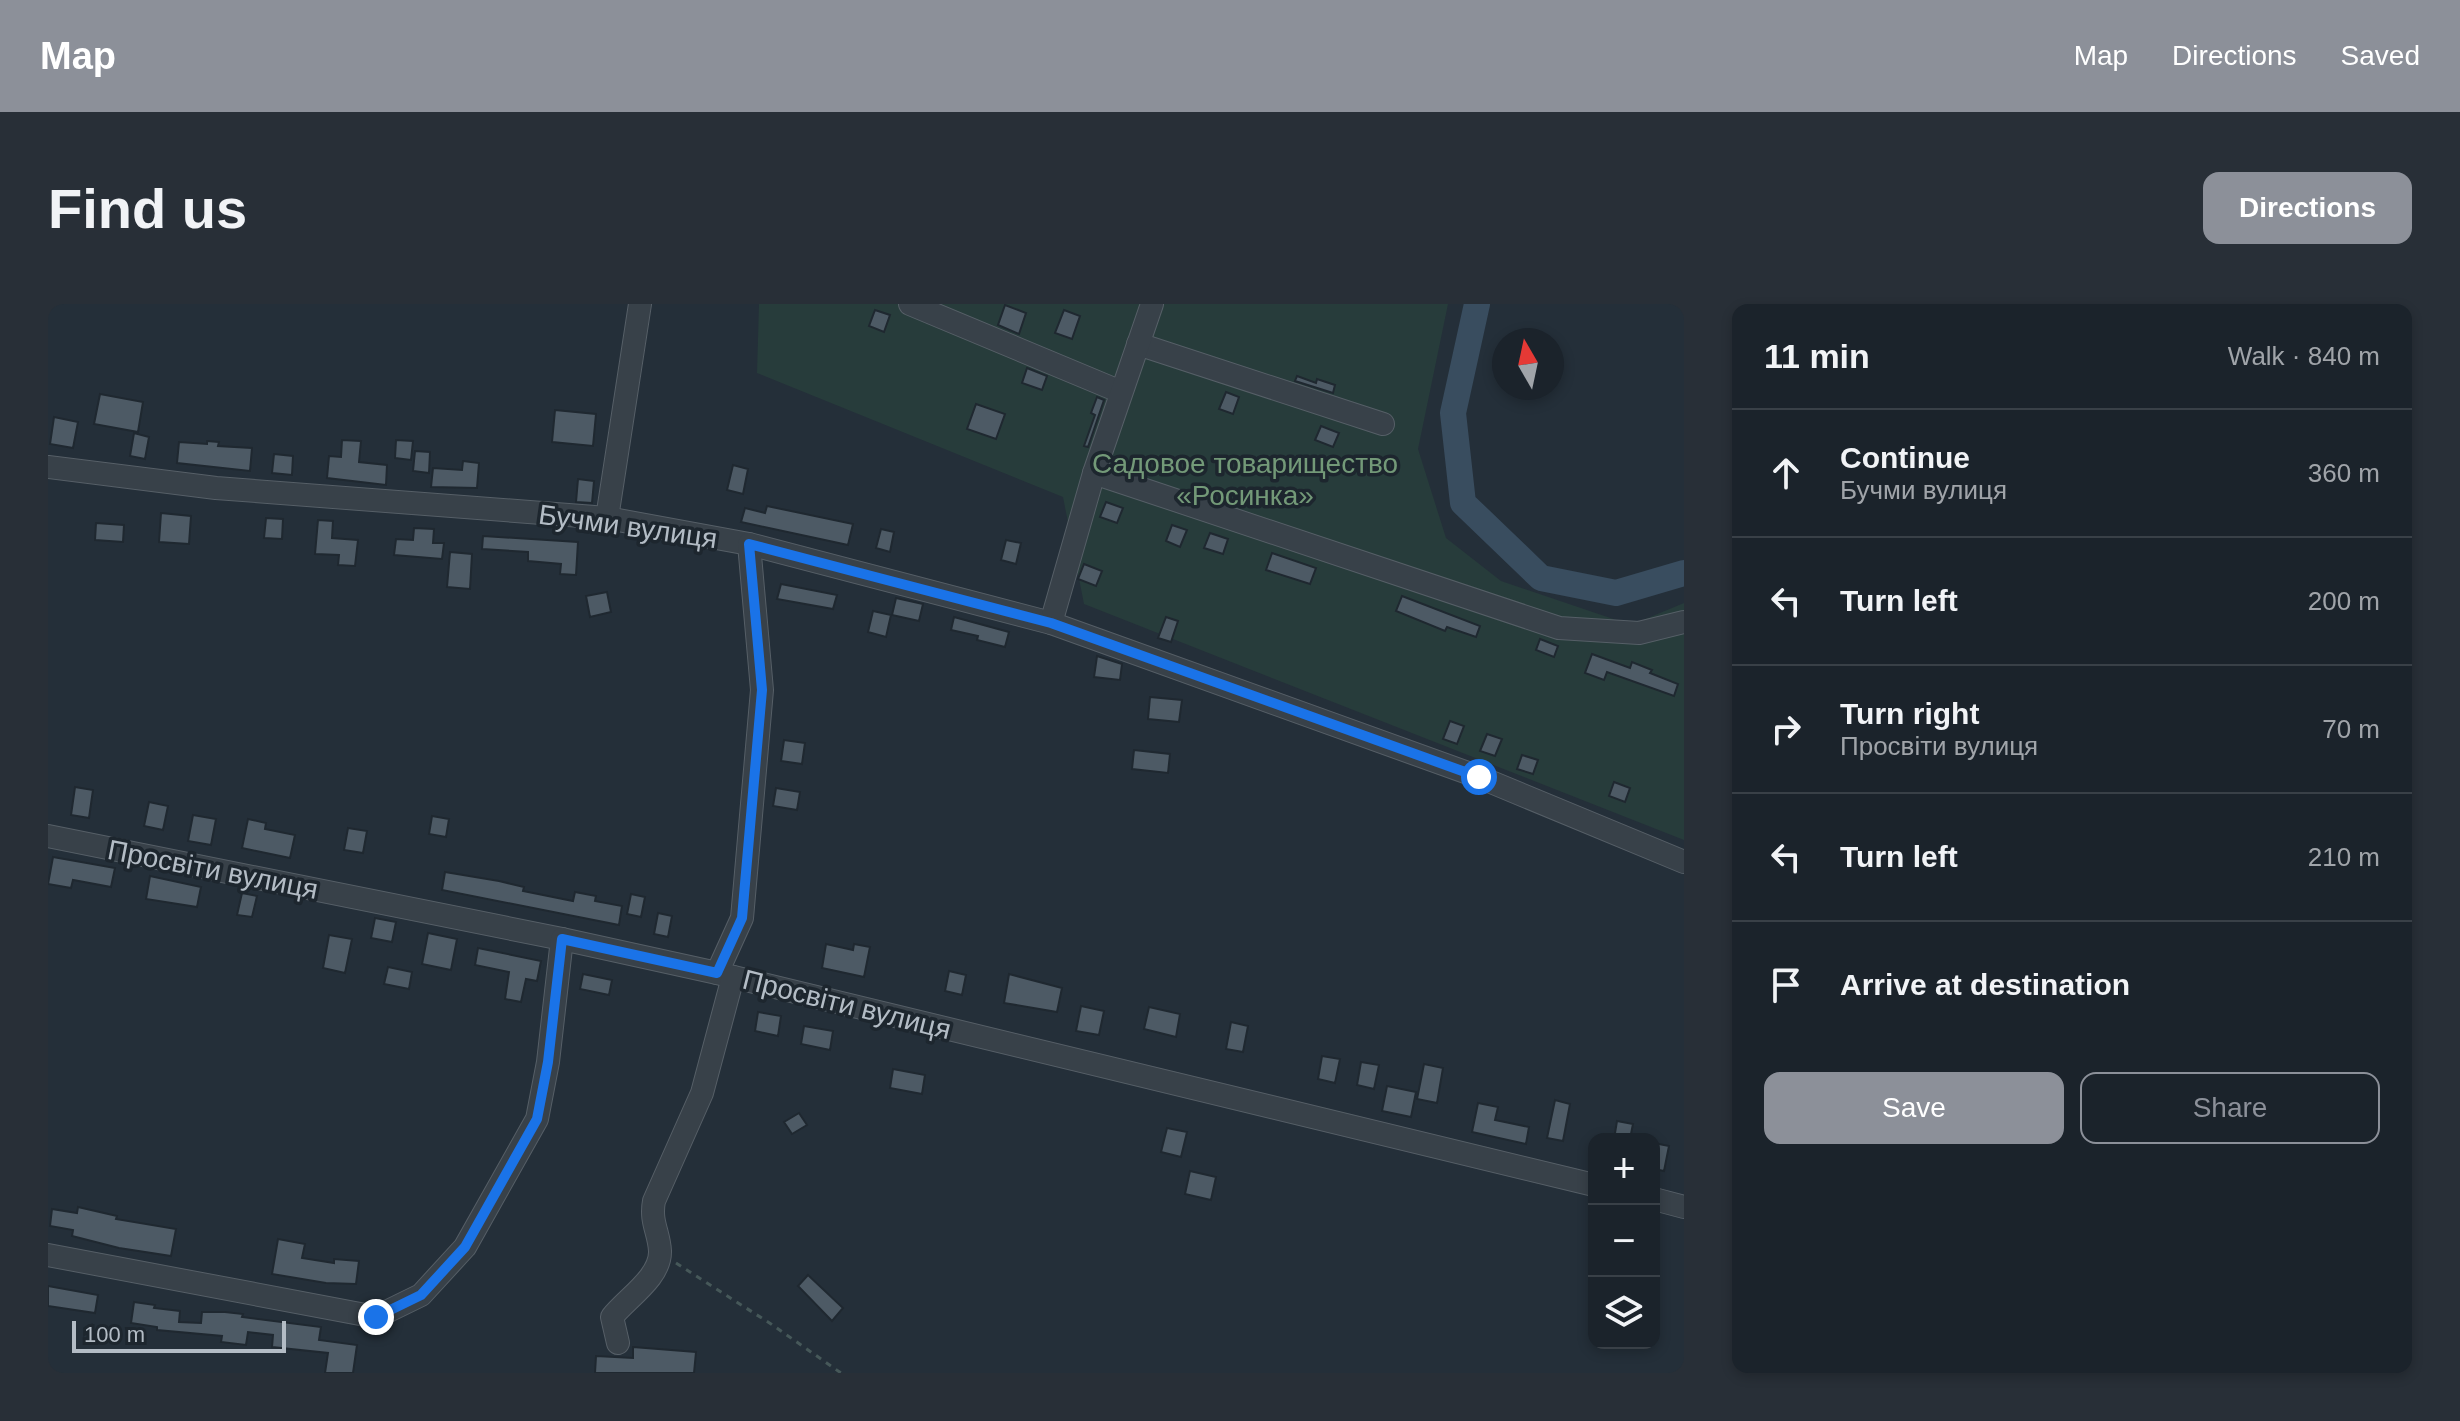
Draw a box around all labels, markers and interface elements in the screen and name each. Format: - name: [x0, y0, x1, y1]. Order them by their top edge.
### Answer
- text: Map: [40, 35, 116, 77]
- text: Map: [2074, 40, 2128, 71]
- text: Directions: [2172, 40, 2297, 71]
- text: Saved: [2341, 40, 2420, 71]
- button: Directions: [2203, 172, 2412, 244]
- text: Find us: [48, 177, 247, 240]
- north arrow: [1492, 328, 1564, 400]
- text: 11 min: [1764, 337, 1870, 375]
- text: Walk · 840 m: [2228, 341, 2380, 371]
- text: Continue: [1840, 441, 1970, 474]
- park label: Садовое товарищество «Росинка»: [1092, 448, 1398, 511]
- icon: ahead: [1764, 451, 1808, 495]
- text: 360 m: [2308, 458, 2380, 488]
- text: Бучми вулиця: [1840, 475, 2007, 505]
- street label: Бучми вулиця: [537, 499, 719, 554]
- icon: left: [1764, 579, 1808, 623]
- text: Turn left: [1840, 584, 1958, 617]
- text: 200 m: [2308, 586, 2380, 616]
- text: Turn right: [1840, 697, 1979, 730]
- icon: right: [1764, 707, 1808, 751]
- text: 70 m: [2322, 714, 2380, 744]
- text: Просвіти вулиця: [1840, 731, 2038, 761]
- route start: [1461, 759, 1497, 795]
- street label: Просвіти вулиця: [105, 834, 321, 905]
- icon: left: [1764, 835, 1808, 879]
- text: Turn left: [1840, 840, 1958, 873]
- text: 210 m: [2308, 842, 2380, 872]
- icon: arrive: [1764, 963, 1808, 1007]
- street label: Просвіти вулиця: [740, 964, 954, 1045]
- text: Arrive at destination: [1840, 968, 2130, 1001]
- button: Save: [1764, 1072, 2064, 1144]
- button: Share: [2080, 1072, 2380, 1144]
- map controls: [1588, 1133, 1660, 1349]
- button: +: [1588, 1133, 1660, 1205]
- button: −: [1588, 1205, 1660, 1277]
- button: layers: [1588, 1277, 1660, 1349]
- route end: [358, 1299, 394, 1335]
- scale bar: [72, 1317, 286, 1353]
- text: 100 m: [84, 1322, 145, 1347]

